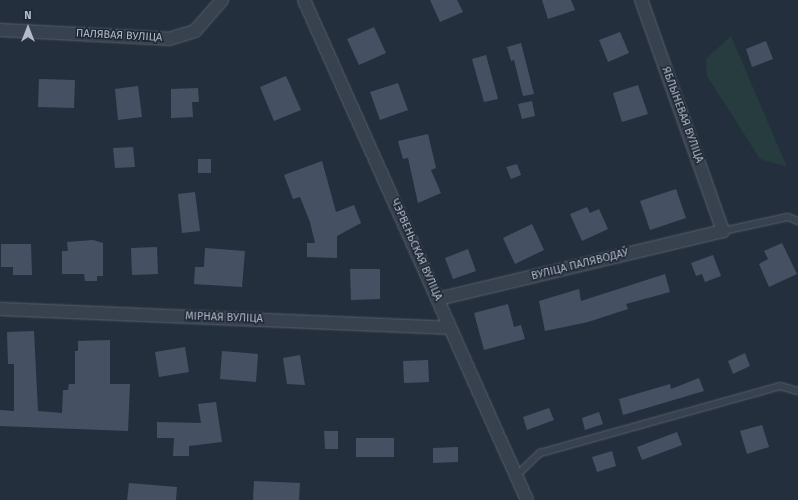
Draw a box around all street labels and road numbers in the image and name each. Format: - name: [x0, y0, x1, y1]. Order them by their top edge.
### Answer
- street label: ПАЛЯВАЯ ВУЛІЦА: [76, 27, 162, 45]
- street label: ЯБЛЫНЕВАЯ ВУЛІЦА: [658, 65, 706, 165]
- street label: ЧЭРВЕНЬСКАЯ ВУЛІЦА: [388, 197, 444, 303]
- street label: ВУЛІЦА ПАЛЯВОДАЎ: [530, 247, 630, 283]
- street label: МІРНАЯ ВУЛІЦА: [185, 310, 263, 326]

